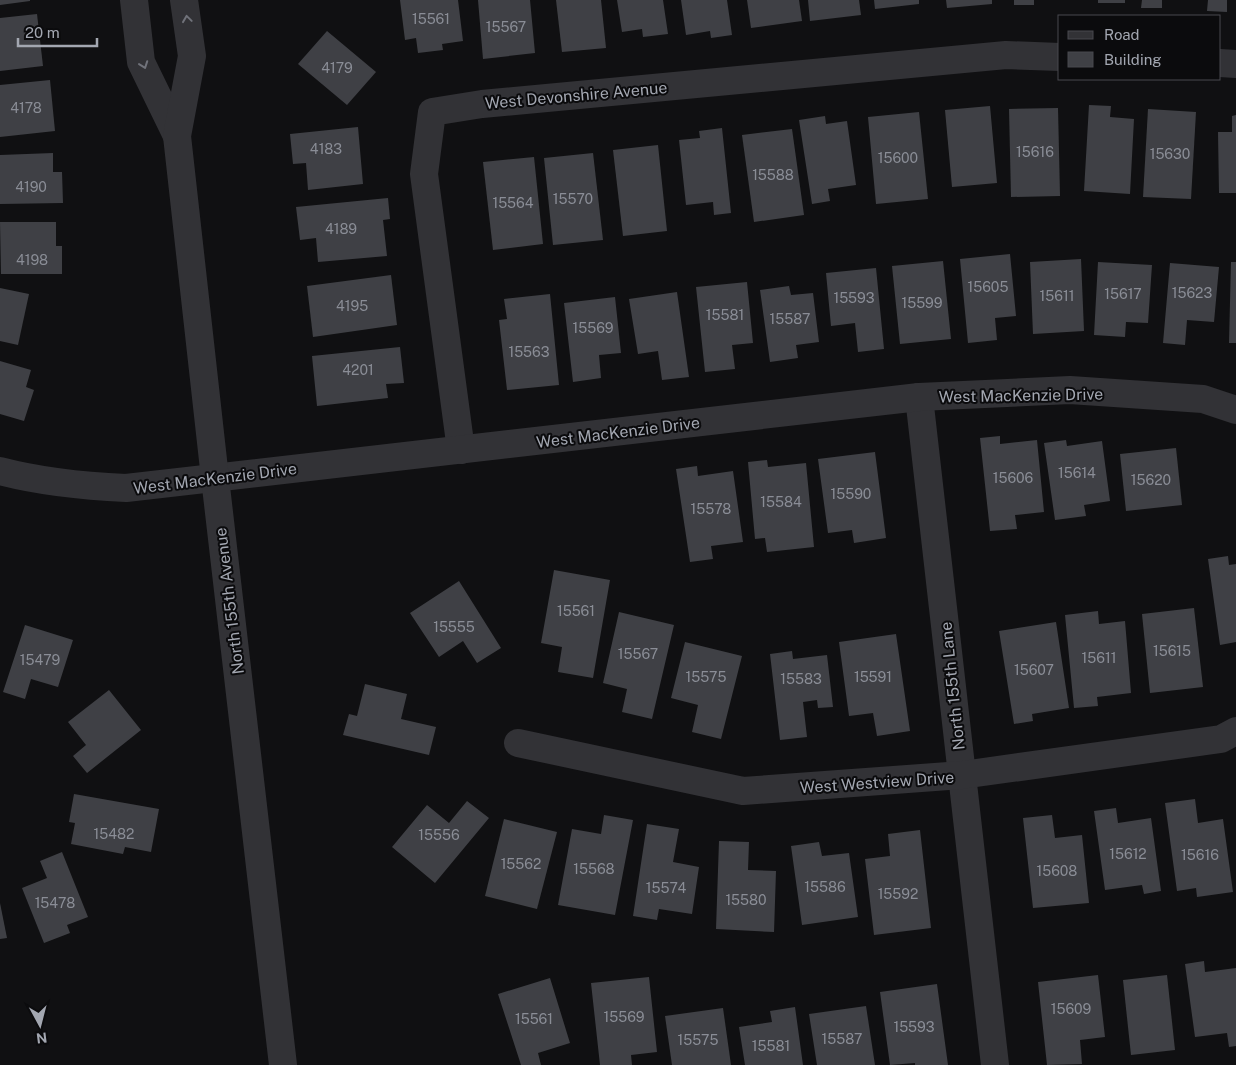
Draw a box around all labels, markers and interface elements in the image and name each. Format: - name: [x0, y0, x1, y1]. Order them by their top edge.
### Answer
- house number: 15561: [412, 11, 450, 27]
- scale bar: [18, 15, 96, 47]
- one-way arrow: [182, 15, 193, 23]
- legend: [1058, 15, 1221, 80]
- house number: 15567: [486, 19, 526, 35]
- text: 20 m: [25, 24, 60, 41]
- text: Road: [1104, 26, 1140, 43]
- text: Building: [1104, 51, 1162, 68]
- one-way arrow: [138, 60, 148, 69]
- house number: 4179: [321, 60, 353, 76]
- street label: West Devonshire Avenue: [484, 78, 668, 113]
- house number: 4178: [10, 100, 42, 116]
- house number: 4183: [310, 141, 342, 157]
- house number: 15616: [1016, 144, 1054, 160]
- house number: 15630: [1150, 146, 1190, 162]
- house number: 15600: [878, 150, 918, 166]
- house number: 15588: [752, 167, 794, 183]
- house number: 4190: [15, 179, 47, 195]
- house number: 15570: [553, 191, 593, 207]
- house number: 15564: [492, 195, 534, 211]
- house number: 4189: [325, 221, 357, 237]
- house number: 4198: [16, 252, 48, 268]
- house number: 15605: [968, 279, 1008, 295]
- house number: 15623: [1172, 285, 1212, 301]
- house number: 15617: [1104, 286, 1142, 302]
- house number: 15611: [1040, 288, 1074, 304]
- house number: 15593: [833, 290, 875, 306]
- house number: 15599: [901, 295, 943, 311]
- house number: 4195: [336, 298, 368, 314]
- house number: 15581: [706, 307, 744, 323]
- house number: 15587: [770, 311, 810, 327]
- house number: 15569: [573, 320, 614, 336]
- house number: 15563: [508, 344, 550, 360]
- house number: 4201: [342, 362, 374, 378]
- street label: West MacKenzie Drive: [939, 385, 1103, 406]
- street label: West MacKenzie Drive: [535, 413, 701, 452]
- street label: West MacKenzie Drive: [132, 459, 298, 498]
- house number: 15614: [1058, 465, 1096, 481]
- house number: 15606: [993, 470, 1034, 486]
- house number: 15620: [1131, 472, 1171, 488]
- house number: 15590: [831, 486, 871, 502]
- house number: 15584: [760, 494, 802, 510]
- house number: 15578: [691, 501, 731, 517]
- street label: North 155th Avenue: [211, 527, 248, 675]
- house number: 15561: [557, 603, 595, 619]
- house number: 15555: [433, 619, 475, 635]
- street label: North 155th Lane: [936, 621, 969, 751]
- house number: 15615: [1153, 643, 1191, 659]
- house number: 15567: [618, 646, 658, 662]
- house number: 15611: [1082, 650, 1116, 666]
- house number: 15479: [20, 652, 60, 668]
- house number: 15607: [1014, 662, 1054, 678]
- house number: 15575: [685, 669, 727, 685]
- house number: 15591: [854, 669, 892, 685]
- house number: 15583: [780, 671, 822, 687]
- street label: West Westview Drive: [799, 768, 955, 797]
- house number: 15482: [94, 826, 134, 842]
- house number: 15556: [418, 827, 460, 843]
- house number: 15612: [1109, 846, 1147, 862]
- house number: 15616: [1181, 847, 1219, 863]
- house number: 15562: [501, 856, 541, 872]
- house number: 15568: [573, 861, 615, 877]
- house number: 15608: [1037, 863, 1077, 879]
- house number: 15586: [804, 879, 846, 895]
- house number: 15574: [646, 880, 686, 896]
- house number: 15592: [878, 886, 918, 902]
- house number: 15580: [725, 892, 767, 908]
- house number: 15478: [35, 895, 75, 911]
- north arrow: [15, 1000, 65, 1050]
- house number: 15609: [1051, 1001, 1092, 1017]
- house number: 15569: [604, 1009, 645, 1025]
- house number: 15561: [515, 1011, 553, 1027]
- house number: 15593: [893, 1019, 935, 1035]
- text: N: [35, 1029, 48, 1047]
- house number: 15587: [822, 1031, 862, 1047]
- house number: 15575: [677, 1032, 719, 1048]
- house number: 15581: [752, 1038, 790, 1054]

